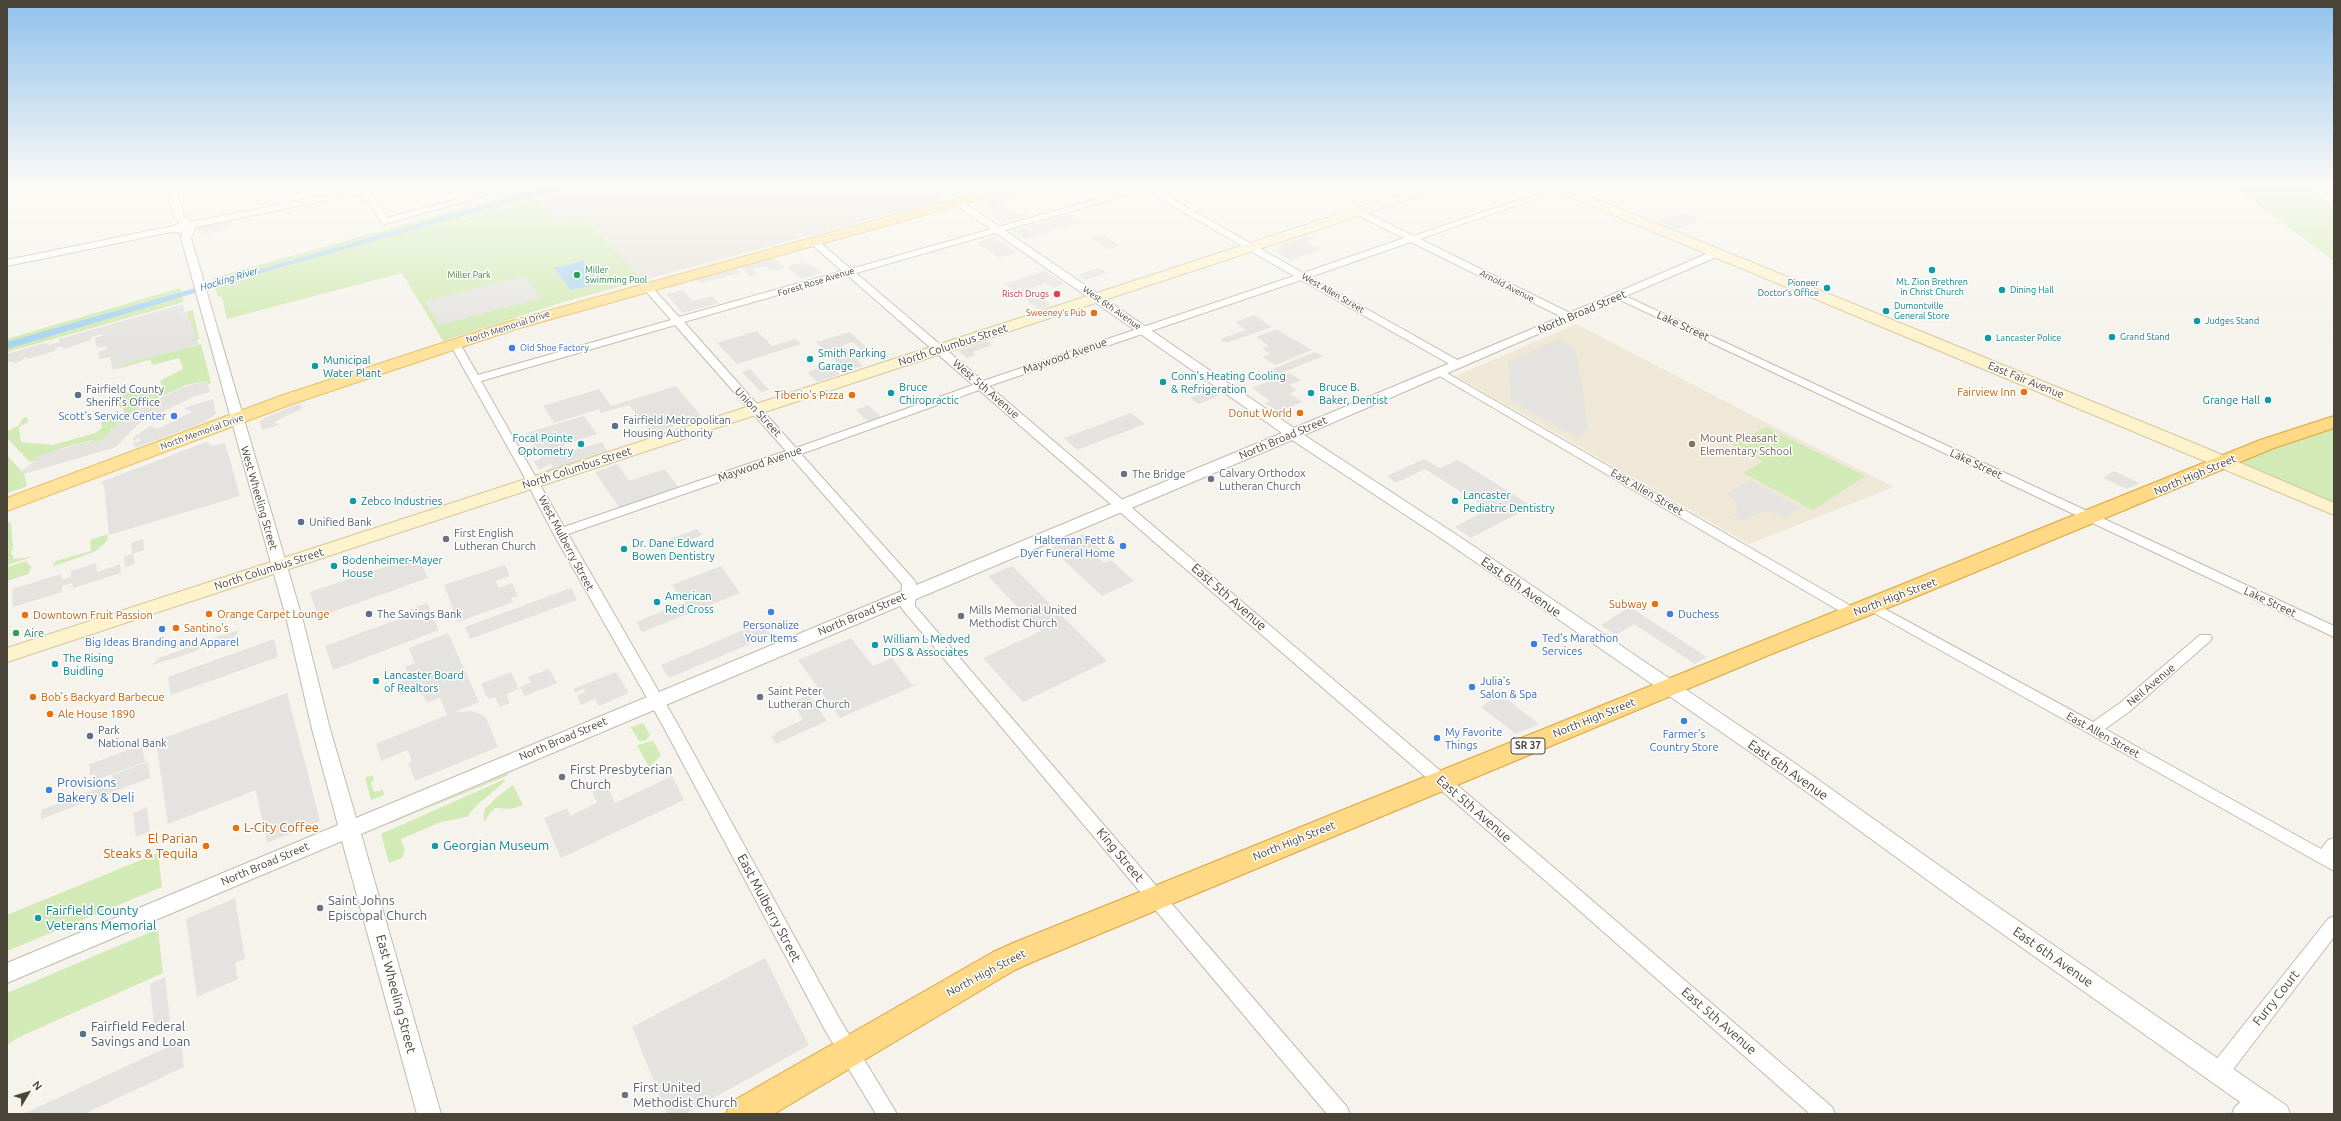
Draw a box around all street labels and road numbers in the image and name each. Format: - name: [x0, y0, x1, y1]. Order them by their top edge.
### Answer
- street label: Forest Rose Avenue: [776, 265, 856, 299]
- street label: Arnold Avenue: [1478, 268, 1536, 304]
- street label: West Allen Street: [1300, 271, 1366, 315]
- street label: West 6th Avenue: [1081, 284, 1143, 332]
- street label: North Broad Street: [1536, 287, 1628, 337]
- street label: North Memorial Drive: [465, 308, 551, 346]
- street label: Lake Street: [1655, 308, 1711, 344]
- street label: North Columbus Street: [897, 321, 1009, 369]
- street label: Maywood Avenue: [1021, 335, 1109, 377]
- street label: West 5th Avenue: [950, 356, 1022, 422]
- street label: East Fair Avenue: [1986, 359, 2066, 401]
- street label: Union Street: [732, 385, 784, 439]
- street label: North Memorial Drive: [159, 412, 245, 452]
- street label: North Broad Street: [1237, 413, 1329, 463]
- street label: Maywood Avenue: [716, 443, 804, 485]
- street label: West Wheeling Street: [238, 444, 280, 552]
- street label: North Columbus Street: [521, 444, 633, 492]
- street label: Lake Street: [1948, 446, 2004, 482]
- street label: North High Street: [2152, 452, 2238, 498]
- street label: East Allen Street: [1608, 466, 1686, 518]
- street label: West Mulberry Street: [535, 493, 597, 593]
- street label: North Columbus Street: [213, 545, 325, 593]
- street label: East 6th Avenue: [1478, 554, 1564, 620]
- street label: East 5th Avenue: [1188, 560, 1270, 634]
- street label: North High Street: [1852, 575, 1938, 619]
- street label: Lake Street: [2242, 584, 2298, 620]
- street label: North Broad Street: [816, 589, 908, 639]
- street label: Neil Avenue: [2124, 661, 2178, 709]
- street label: North High Street: [1551, 695, 1637, 741]
- street label: East Allen Street: [2064, 709, 2142, 761]
- street label: North Broad Street: [517, 714, 609, 764]
- street label: East 6th Avenue: [1745, 737, 1831, 803]
- road number: SR 37: [1511, 738, 1545, 754]
- street label: East 5th Avenue: [1433, 772, 1515, 846]
- street label: North High Street: [1251, 818, 1337, 864]
- street label: King Street: [1093, 825, 1147, 885]
- street label: North Broad Street: [219, 839, 311, 889]
- street label: East Mulberry Street: [734, 851, 804, 965]
- street label: East 6th Avenue: [2010, 924, 2096, 990]
- street label: East Wheeling Street: [373, 933, 419, 1055]
- street label: North High Street: [944, 947, 1028, 999]
- street label: Furry Court: [2249, 967, 2303, 1029]
- street label: East 5th Avenue: [1678, 984, 1760, 1058]

